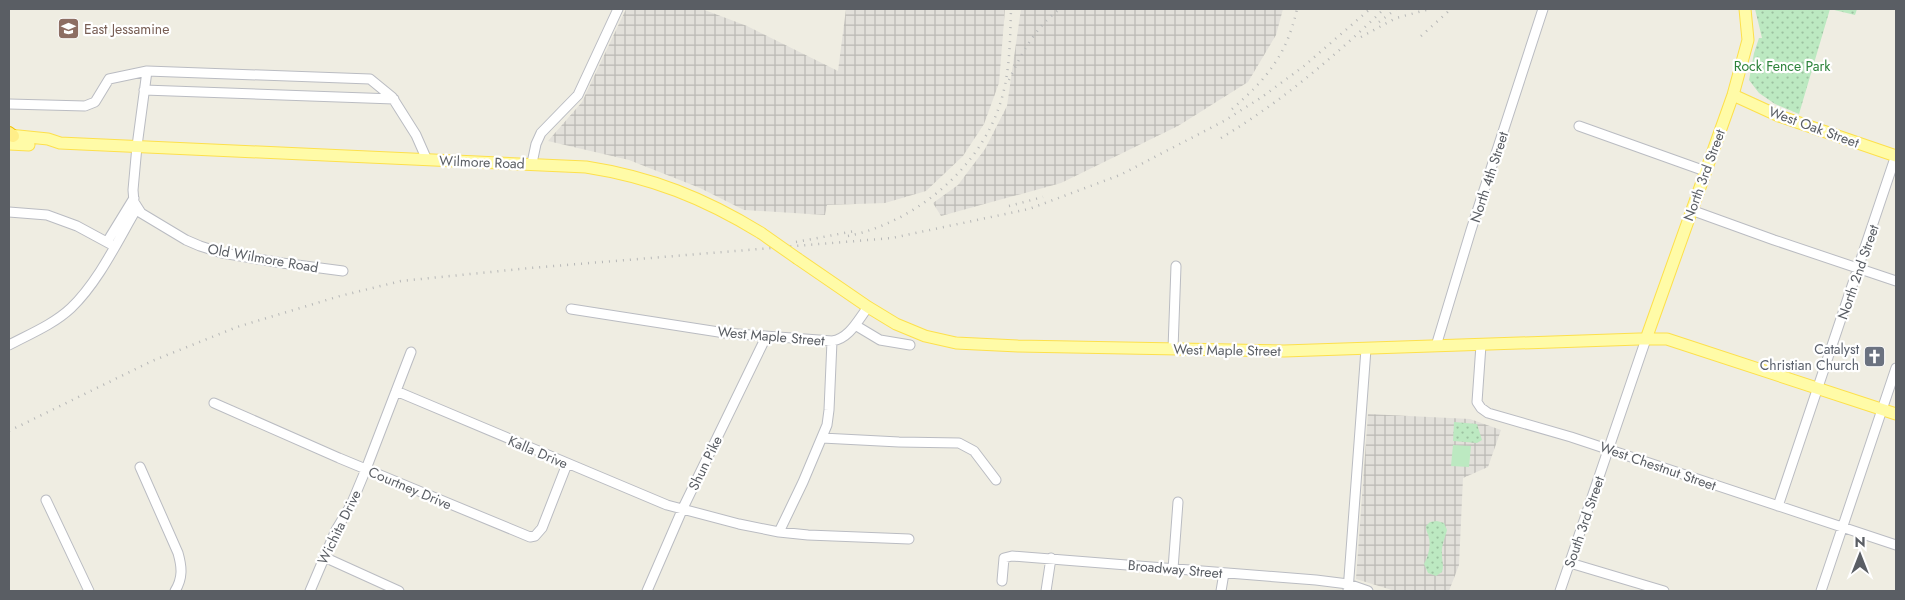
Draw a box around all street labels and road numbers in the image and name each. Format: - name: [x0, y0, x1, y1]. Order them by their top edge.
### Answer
- street label: West Oak Street: [1766, 101, 1863, 153]
- street label: North 3rd Street: [1678, 126, 1730, 224]
- street label: North 4th Street: [1465, 128, 1513, 225]
- street label: Wilmore Road: [439, 151, 525, 173]
- street label: North 2nd Street: [1832, 221, 1884, 322]
- street label: Old Wilmore Road: [206, 238, 320, 278]
- street label: West Maple Street: [717, 321, 826, 351]
- street label: West Maple Street: [1173, 339, 1281, 361]
- street label: Kalla Drive: [505, 430, 571, 474]
- street label: Shun Pike: [683, 432, 727, 494]
- street label: West Chestnut Street: [1597, 437, 1720, 496]
- street label: Courtney Drive: [365, 461, 455, 515]
- street label: South 3rd Street: [1559, 473, 1609, 570]
- street label: Wichita Drive: [312, 486, 366, 568]
- street label: Broadway Street: [1127, 555, 1224, 583]

